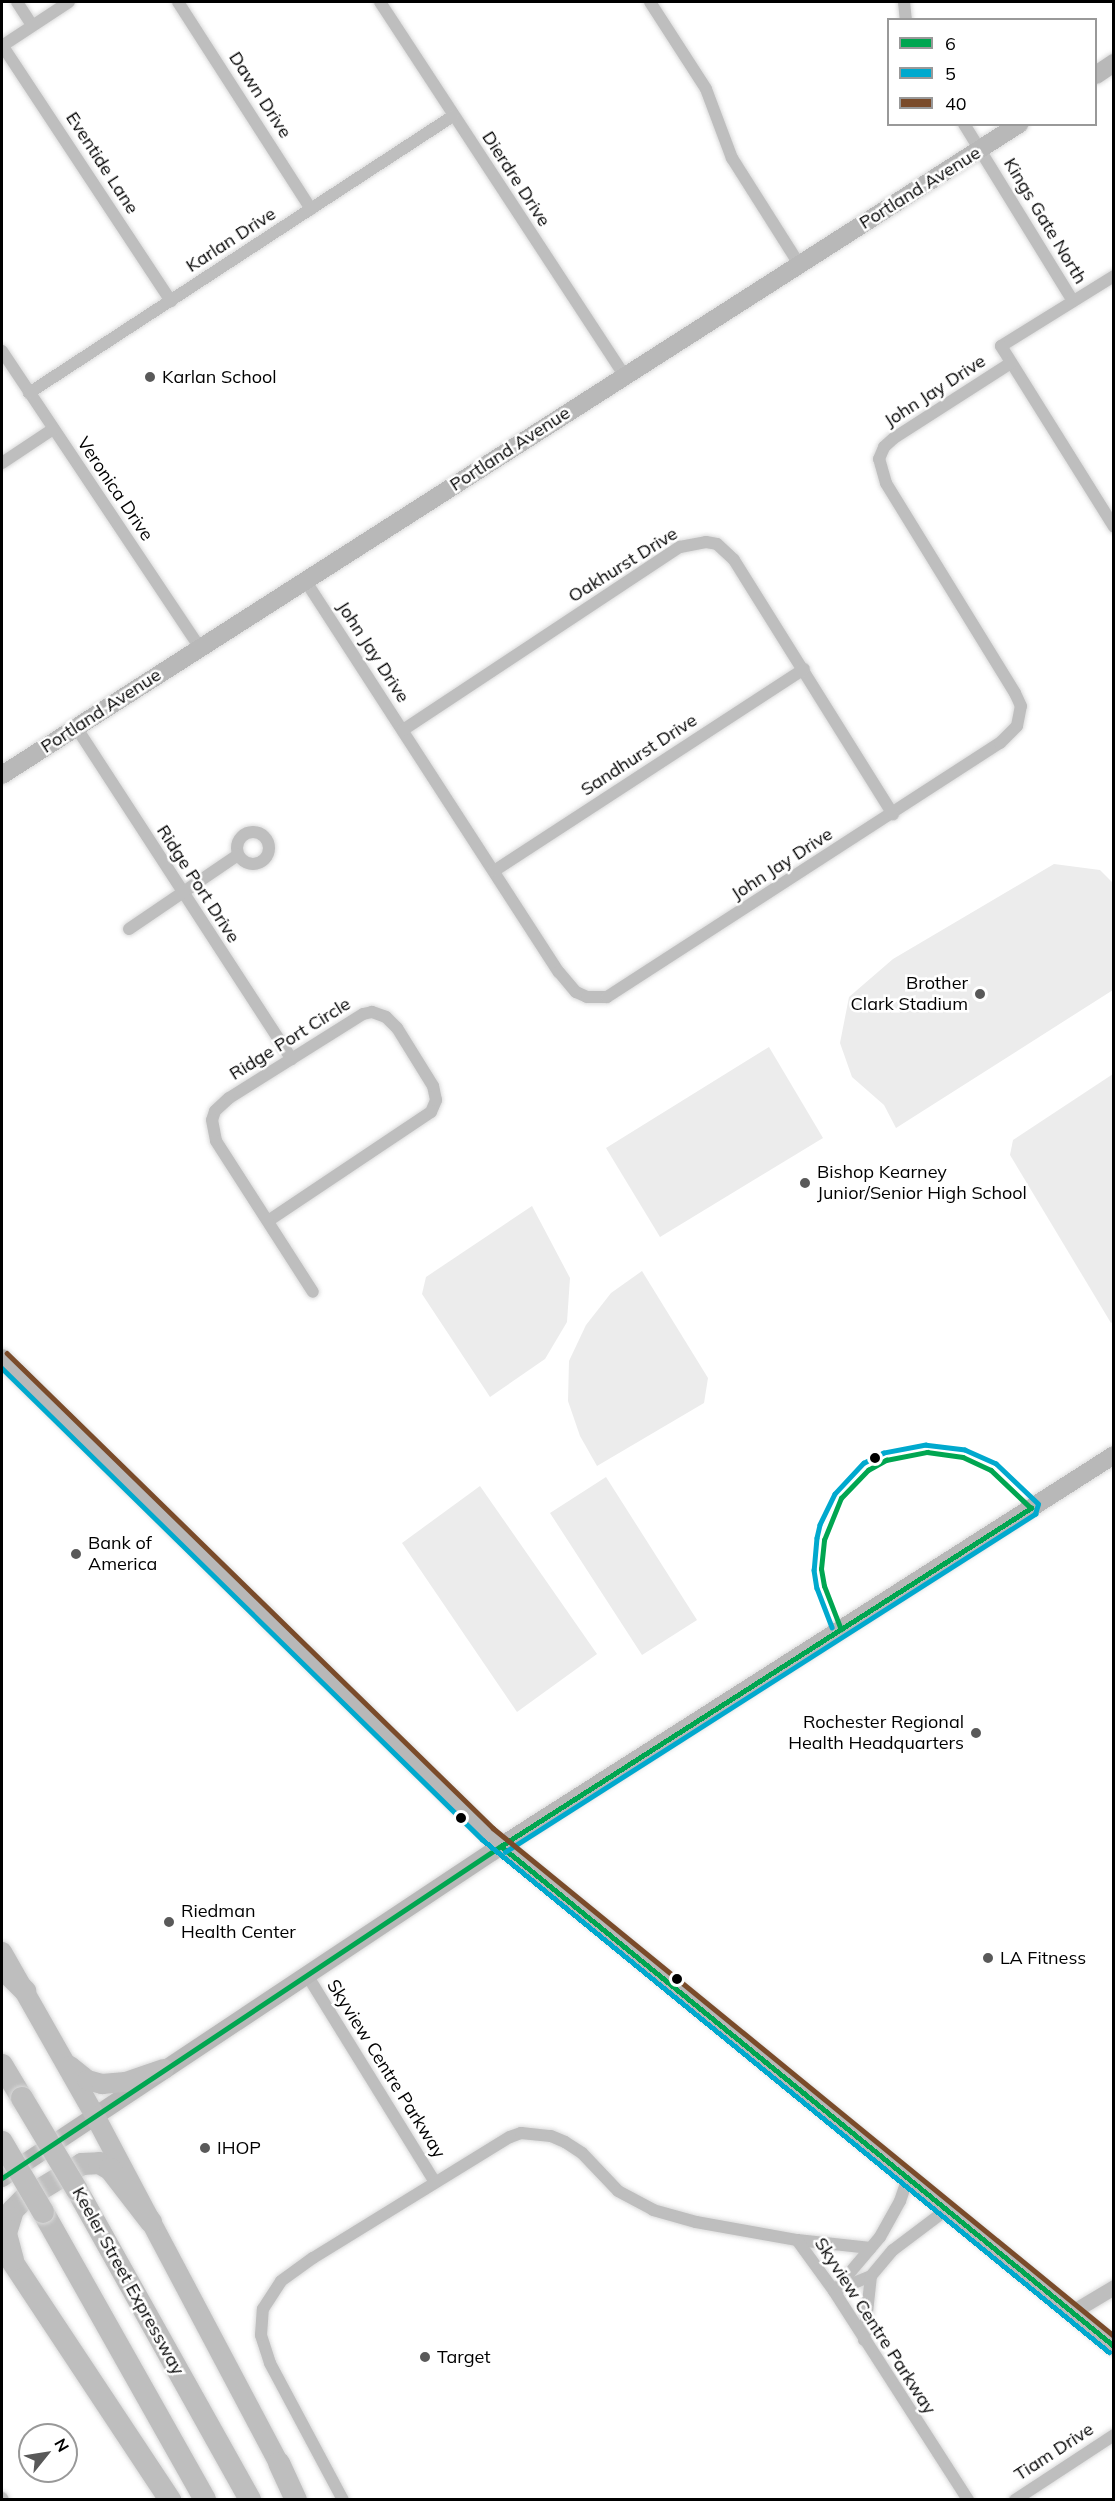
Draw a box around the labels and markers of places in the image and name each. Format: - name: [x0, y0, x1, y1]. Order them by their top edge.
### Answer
- place label: Karlan School: [162, 366, 277, 388]
- marker: Karlan School: [143, 370, 157, 384]
- place label: Brother Clark Stadium: [851, 973, 968, 1016]
- marker: Brother Clark Stadium: [973, 987, 987, 1001]
- place label: Bishop Kearney Junior/Senior High School: [817, 1162, 1027, 1204]
- marker: Bishop Kearney Junior/Senior High School: [798, 1176, 812, 1190]
- unlabelled marker: [869, 1452, 881, 1464]
- place label: Bank of America: [88, 1533, 157, 1576]
- marker: Bank of America: [69, 1547, 83, 1561]
- place label: Rochester Regional Health Headquarters: [788, 1712, 964, 1754]
- marker: Rochester Regional Health Headquarters: [969, 1726, 983, 1740]
- unlabelled marker: [455, 1812, 467, 1824]
- place label: Riedman Health Center: [181, 1901, 296, 1944]
- marker: Riedman Health Center: [162, 1915, 176, 1929]
- place label: LA Fitness: [1000, 1947, 1086, 1969]
- marker: LA Fitness: [981, 1951, 995, 1965]
- unlabelled marker: [671, 1973, 683, 1985]
- place label: IHOP: [217, 2137, 261, 2159]
- marker: IHOP: [198, 2141, 212, 2155]
- place label: Target: [437, 2346, 491, 2368]
- marker: Target: [418, 2350, 432, 2364]

